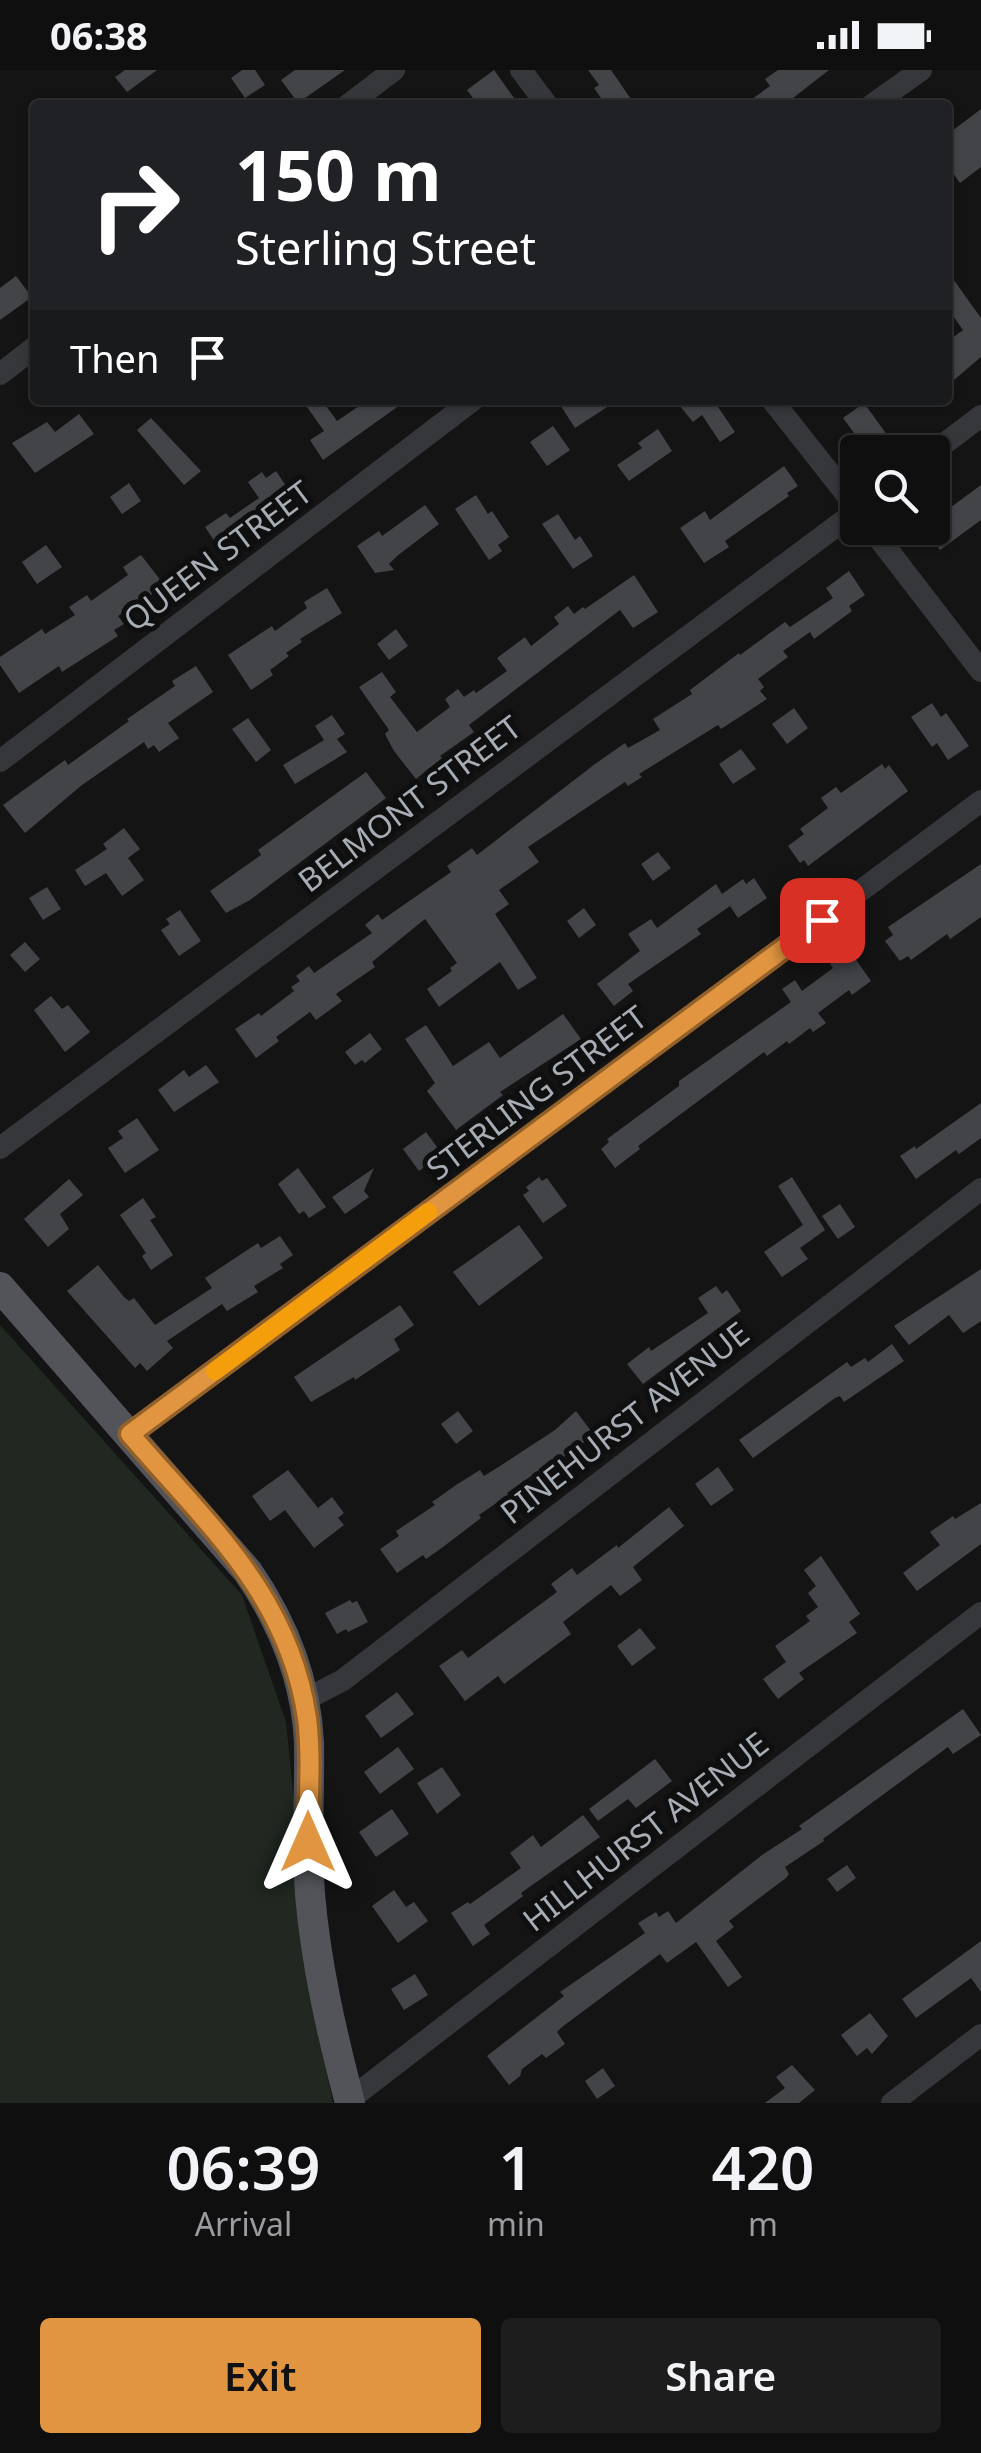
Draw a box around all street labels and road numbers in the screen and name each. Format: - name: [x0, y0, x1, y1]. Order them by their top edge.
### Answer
- street label: QUEEN STREET: [114, 470, 320, 640]
- street label: BELMONT STREET: [289, 705, 529, 901]
- street label: STERLING STREET: [417, 995, 655, 1189]
- street label: PINEHURST AVENUE: [491, 1311, 757, 1533]
- street label: HILLHURST AVENUE: [513, 1722, 777, 1940]

